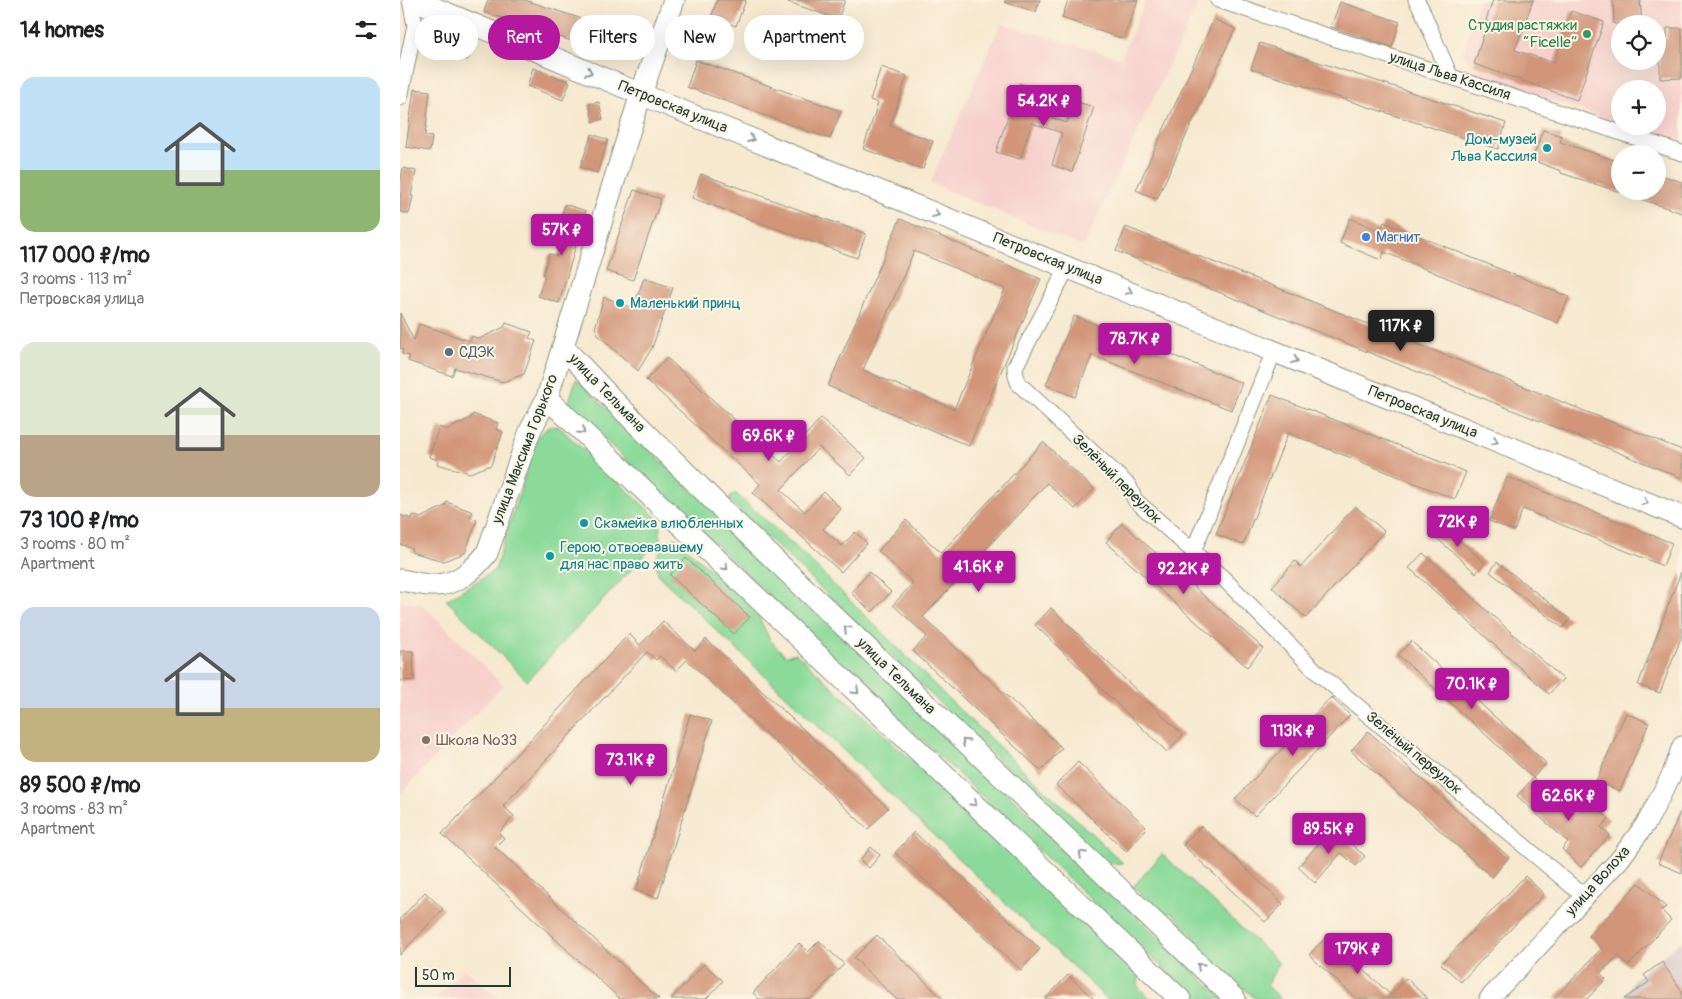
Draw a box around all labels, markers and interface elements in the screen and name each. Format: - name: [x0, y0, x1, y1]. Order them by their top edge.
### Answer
- chip: Buy: [415, 15, 478, 60]
- chip: Rent: [488, 15, 560, 60]
- chip: Filters: [570, 15, 655, 60]
- chip: New: [665, 15, 734, 60]
- chip: Apartment: [744, 15, 864, 60]
- map controls: [1611, 15, 1666, 200]
- button: locate: [1611, 15, 1666, 70]
- icon: filters: [352, 16, 380, 44]
- place label: Студия растяжки “Ficelle”: [1468, 16, 1577, 52]
- text: 14 homes: [20, 17, 104, 44]
- marker: Студия растяжки “Ficelle”: [1581, 28, 1593, 40]
- street label: улица Льва Кассиля: [1386, 47, 1513, 105]
- one-way arrow: [584, 66, 593, 77]
- street label: Петровская улица: [615, 76, 731, 138]
- button: +: [1611, 80, 1666, 135]
- pin: 54.2K ₽: [998, 84, 1090, 127]
- text: 54.2K ₽: [1017, 91, 1071, 111]
- icon: home: [155, 109, 245, 199]
- place label: Дом-музей Льва Кассиля: [1450, 130, 1537, 166]
- one-way arrow: [746, 133, 755, 143]
- marker: Дом-музей Льва Кассиля: [1541, 142, 1553, 154]
- button: −: [1611, 145, 1666, 200]
- one-way arrow: [931, 207, 940, 218]
- pin: 57K ₽: [527, 214, 597, 256]
- text: 57K ₽: [542, 220, 582, 240]
- street label: Петровская улица: [990, 228, 1106, 290]
- place label: Магнит: [1376, 228, 1421, 247]
- marker: Магнит: [1360, 231, 1372, 243]
- text: 117 000 ₽/mo: [20, 242, 150, 269]
- text: 3 rooms · 113 m²: [20, 269, 132, 289]
- one-way arrow: [1124, 285, 1133, 296]
- text: Петровская улица: [20, 289, 144, 309]
- place label: Маленький принц: [630, 294, 741, 313]
- marker: Маленький принц: [614, 297, 626, 309]
- pin: 117K ₽: [1360, 310, 1442, 352]
- text: 117K ₽: [1379, 316, 1423, 336]
- pin: 78.7K ₽: [1089, 322, 1181, 365]
- text: 78.7K ₽: [1109, 329, 1161, 349]
- place label: СДЭК: [459, 343, 495, 362]
- marker: СДЭК: [443, 346, 455, 358]
- street label: улица Тельмана: [564, 349, 649, 436]
- one-way arrow: [1291, 354, 1299, 364]
- street label: улица Максима Горького: [487, 372, 562, 527]
- icon: home: [155, 374, 245, 464]
- street label: Петровская улица: [1365, 381, 1481, 443]
- pin: 69.6K ₽: [723, 420, 815, 462]
- one-way arrow: [577, 425, 586, 434]
- text: 69.6K ₽: [742, 426, 796, 446]
- street label: Зелёный переулок: [1068, 430, 1166, 528]
- one-way arrow: [1490, 434, 1499, 445]
- one-way arrow: [1640, 495, 1649, 506]
- pin: 72K ₽: [1423, 506, 1493, 548]
- text: 73 100 ₽/mo: [20, 507, 139, 534]
- text: 72K ₽: [1438, 512, 1478, 532]
- place label: Скамейка влюбленных: [594, 514, 743, 533]
- marker: Скамейка влюбленных: [578, 517, 590, 529]
- text: 3 rooms · 80 m²: [20, 534, 130, 554]
- place label: Герою, отвоевавшему для нас право жить: [560, 538, 704, 574]
- marker: Герою, отвоевавшему для нас право жить: [544, 550, 556, 562]
- pin: 41.6K ₽: [933, 550, 1025, 593]
- pin: 92.2K ₽: [1138, 552, 1230, 595]
- text: Apartment: [20, 554, 95, 574]
- text: 41.6K ₽: [953, 557, 1005, 577]
- text: 92.2K ₽: [1158, 559, 1210, 579]
- one-way arrow: [720, 561, 729, 570]
- one-way arrow: [844, 626, 853, 635]
- street label: улица Тельмана: [852, 633, 939, 718]
- icon: home: [155, 639, 245, 729]
- pin: 70.1K ₽: [1426, 668, 1518, 710]
- text: 70.1K ₽: [1446, 674, 1498, 694]
- one-way arrow: [850, 685, 859, 694]
- street label: Зелёный переулок: [1362, 707, 1466, 799]
- pin: 113K ₽: [1252, 714, 1334, 757]
- text: 113K ₽: [1271, 721, 1315, 741]
- place label: Школа №33: [436, 731, 517, 750]
- marker: Школа №33: [420, 734, 432, 746]
- one-way arrow: [961, 739, 970, 748]
- pin: 73.1K ₽: [585, 744, 677, 786]
- text: 73.1K ₽: [606, 750, 656, 770]
- text: 89 500 ₽/mo: [20, 772, 141, 799]
- pin: 62.6K ₽: [1523, 780, 1615, 822]
- text: 62.6K ₽: [1542, 786, 1596, 806]
- one-way arrow: [968, 797, 977, 806]
- text: 3 rooms · 83 m²: [20, 799, 128, 819]
- pin: 89.5K ₽: [1283, 812, 1375, 855]
- text: Apartment: [20, 819, 95, 839]
- text: 89.5K ₽: [1303, 819, 1355, 839]
- street label: улица Волоха: [1561, 842, 1634, 921]
- one-way arrow: [1079, 851, 1088, 860]
- pin: 179K ₽: [1317, 932, 1399, 975]
- text: 179K ₽: [1335, 939, 1381, 959]
- one-way arrow: [1196, 963, 1205, 972]
- scale bar: [415, 964, 511, 987]
- text: 50 m: [422, 967, 455, 984]

